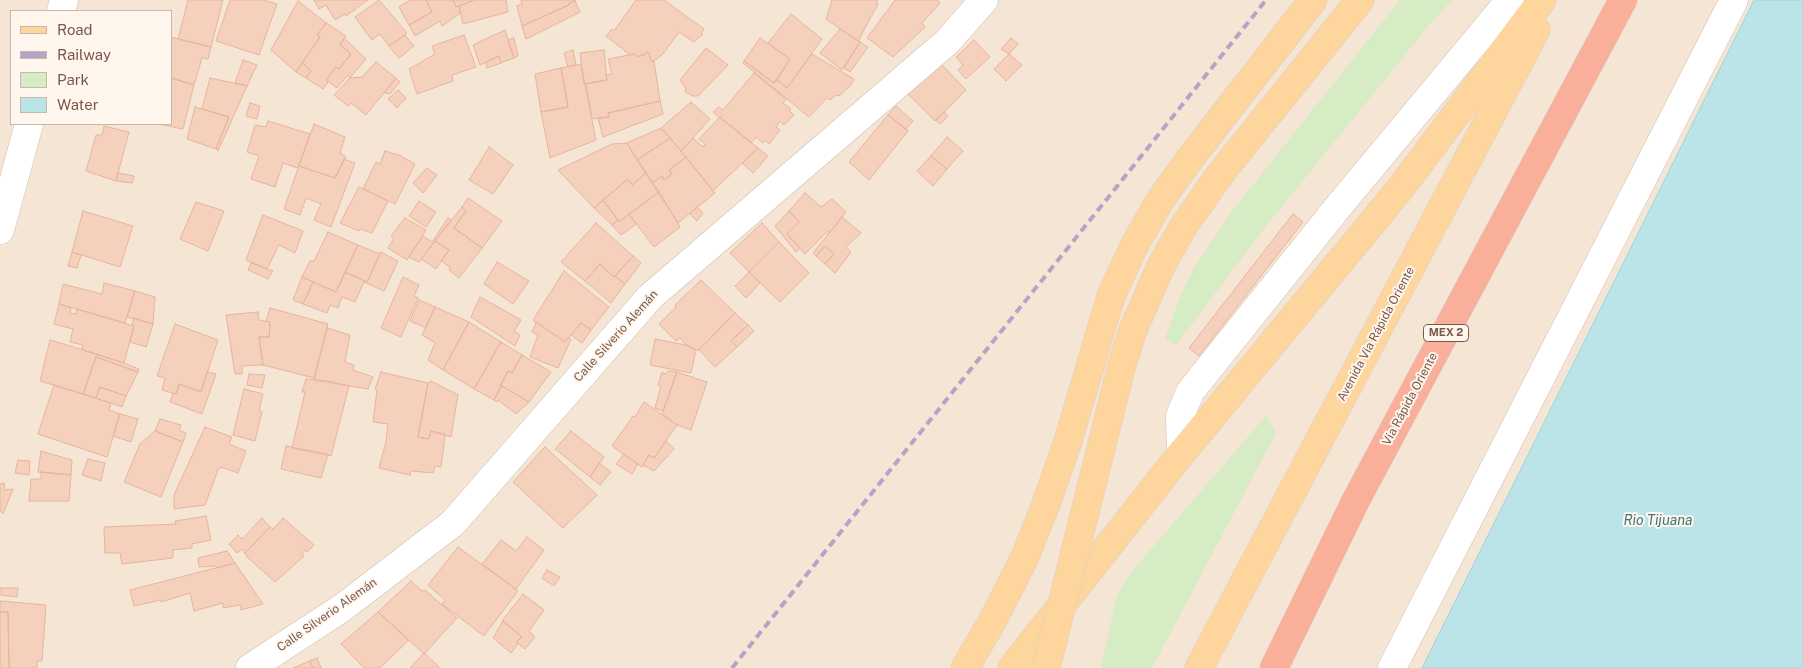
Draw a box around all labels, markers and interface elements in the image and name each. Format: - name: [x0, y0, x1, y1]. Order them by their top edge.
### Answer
- legend: [10, 10, 172, 125]
- text: Road: [57, 21, 93, 38]
- text: Railway: [57, 46, 111, 63]
- text: Park: [57, 71, 89, 88]
- text: Water: [57, 96, 99, 113]
- street label: Avenida Vía Rápida Oriente: [1334, 264, 1418, 404]
- street label: Calle Silverio Alemán: [571, 287, 661, 385]
- road number: MEX 2: [1424, 324, 1468, 342]
- street label: Vía Rápida Oriente: [1379, 350, 1441, 448]
- water label: Rio Tijuana: [1623, 513, 1693, 529]
- street label: Calle Silverio Alemán: [274, 575, 380, 655]

